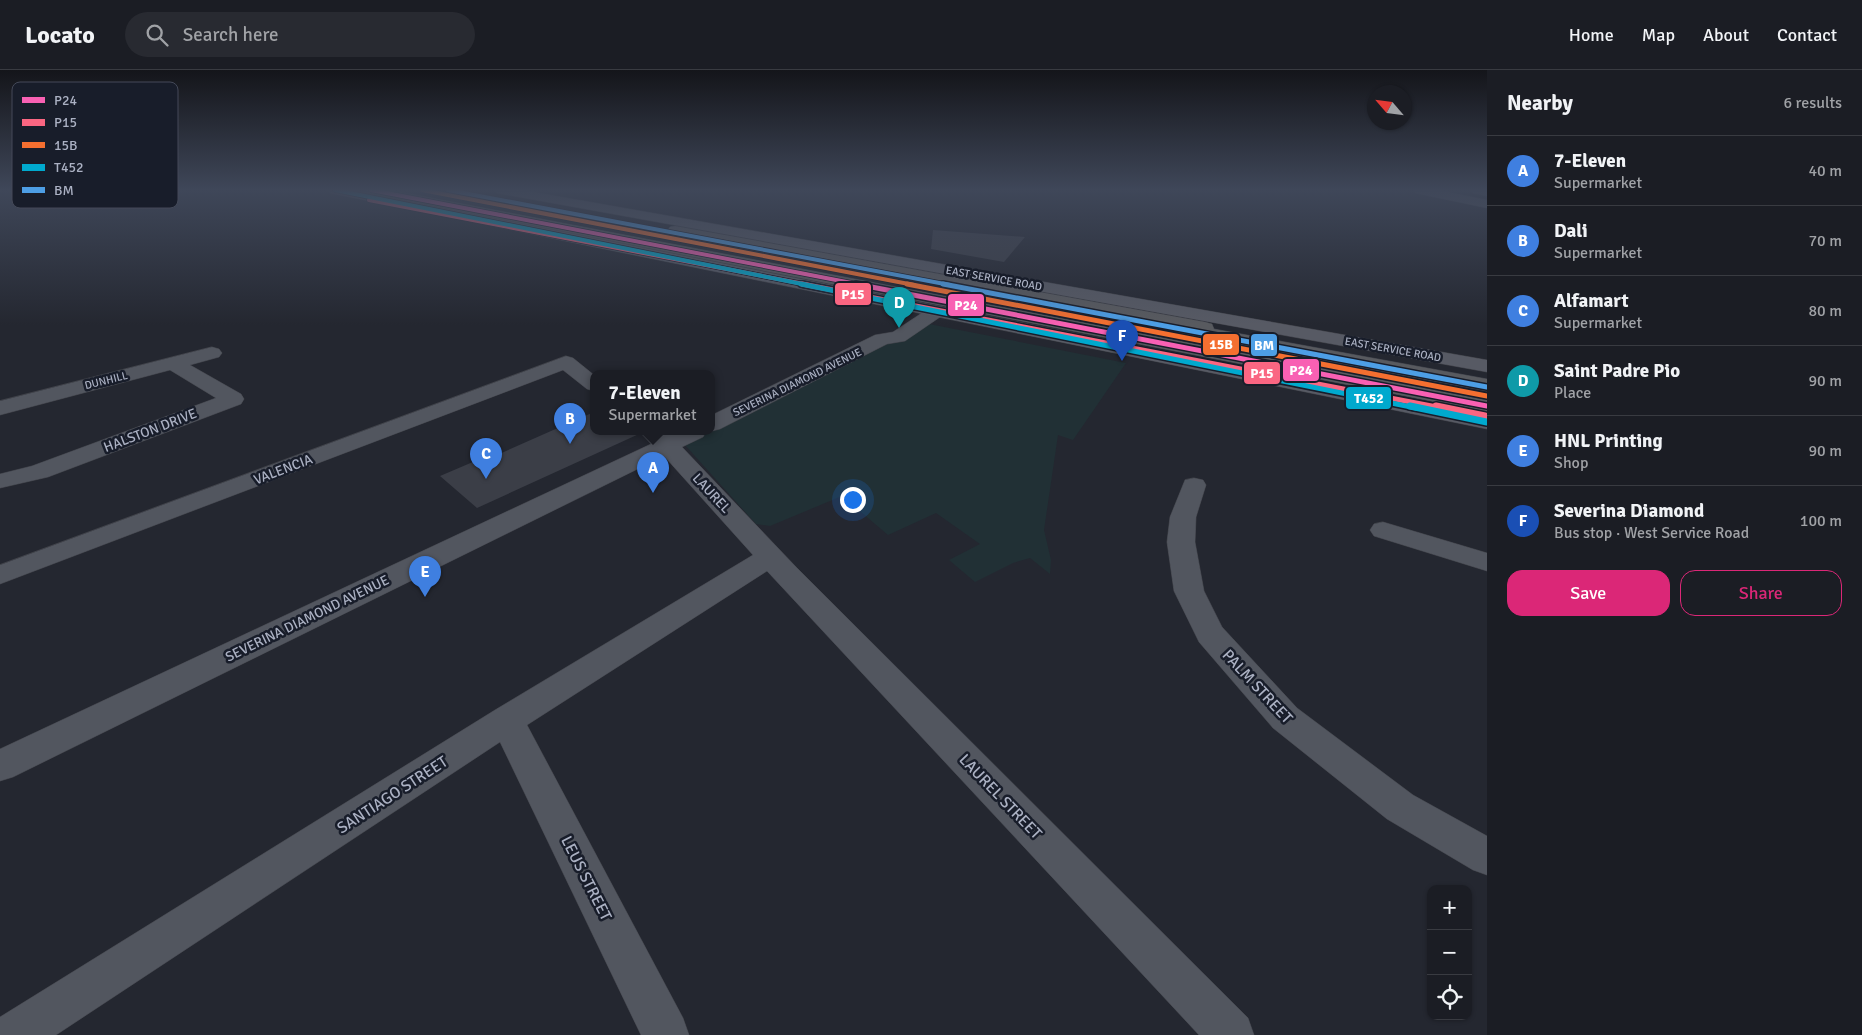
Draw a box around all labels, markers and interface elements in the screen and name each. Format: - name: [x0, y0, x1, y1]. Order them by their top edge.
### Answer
- search box: [125, 12, 475, 57]
- text: Locato: [25, 20, 95, 50]
- icon: search: [143, 21, 171, 49]
- text: Search here: [183, 23, 279, 47]
- text: Home: [1569, 24, 1614, 46]
- text: Map: [1642, 24, 1675, 46]
- text: About: [1703, 24, 1749, 46]
- text: Contact: [1777, 24, 1837, 46]
- legend: [12, 82, 178, 208]
- north arrow: [1367, 85, 1412, 130]
- text: Nearby: [1507, 90, 1573, 116]
- text: P24: [54, 92, 78, 109]
- text: 6 results: [1783, 93, 1842, 113]
- text: P15: [54, 114, 77, 131]
- text: 15B: [54, 137, 78, 154]
- text: 7-Eleven: [1554, 149, 1626, 173]
- text: T452: [54, 159, 84, 176]
- text: A: [1518, 161, 1528, 181]
- text: 40 m: [1808, 161, 1842, 181]
- text: Supermarket: [1554, 173, 1642, 193]
- text: BM: [54, 182, 74, 199]
- text: Dali: [1554, 219, 1588, 243]
- text: B: [1518, 231, 1528, 251]
- text: 70 m: [1808, 231, 1842, 251]
- text: Supermarket: [1554, 243, 1642, 263]
- street label: EAST SERVICE ROAD: [945, 264, 1043, 293]
- line badge: P15: [834, 282, 872, 306]
- text: P15: [841, 286, 865, 303]
- pin: D: [883, 287, 915, 328]
- text: Alfamart: [1554, 289, 1629, 313]
- line badge: P24: [947, 293, 985, 317]
- text: P24: [954, 297, 978, 314]
- text: C: [1518, 301, 1528, 321]
- text: 80 m: [1808, 301, 1842, 321]
- text: Supermarket: [1554, 313, 1642, 333]
- pin: F: [1106, 320, 1138, 361]
- line badge: 15B: [1202, 333, 1240, 356]
- line badge: BM: [1250, 333, 1278, 357]
- street label: EAST SERVICE ROAD: [1344, 335, 1442, 364]
- text: 15B: [1209, 336, 1233, 353]
- text: BM: [1254, 337, 1274, 354]
- street label: SEVERINA DIAMOND AVENUE: [731, 346, 864, 419]
- line badge: P24: [1282, 358, 1320, 382]
- text: Saint Padre Pio: [1554, 359, 1680, 383]
- line badge: P15: [1243, 361, 1281, 385]
- text: P24: [1289, 362, 1313, 379]
- text: P15: [1250, 365, 1274, 382]
- street label: DUNHILL: [83, 369, 129, 392]
- popup: [590, 370, 715, 435]
- text: D: [1518, 371, 1528, 391]
- text: 90 m: [1808, 371, 1842, 391]
- text: 7-Eleven: [608, 381, 681, 405]
- text: Place: [1554, 383, 1591, 403]
- line badge: T452: [1345, 386, 1392, 410]
- text: T452: [1354, 390, 1384, 407]
- pin: B: [554, 403, 586, 444]
- street label: HALSTON DRIVE: [101, 405, 199, 456]
- text: Supermarket: [608, 405, 697, 425]
- text: HNL Printing: [1554, 429, 1663, 453]
- pin: C: [470, 438, 502, 479]
- text: E: [1518, 441, 1528, 461]
- text: 90 m: [1808, 441, 1842, 461]
- street label: VALENCIA: [251, 450, 315, 488]
- pin: A: [637, 452, 669, 493]
- text: Shop: [1554, 453, 1588, 473]
- street label: LAUREL: [689, 470, 734, 517]
- your location: [840, 487, 866, 513]
- text: Severina Diamond: [1554, 499, 1704, 523]
- text: F: [1519, 511, 1527, 531]
- text: 100 m: [1800, 511, 1842, 531]
- text: Bus stop · West Service Road: [1554, 523, 1749, 543]
- pin: E: [409, 556, 441, 597]
- button: Save: [1507, 570, 1670, 616]
- button: Share: [1680, 570, 1842, 616]
- street label: SEVERINA DIAMOND AVENUE: [223, 571, 392, 666]
- street label: PALM STREET: [1218, 645, 1297, 728]
- street label: LAUREL STREET: [955, 750, 1046, 844]
- street label: SANTIAGO STREET: [333, 752, 452, 838]
- street label: LEUS STREET: [556, 833, 616, 924]
- map controls: [1427, 885, 1472, 1020]
- button: +: [1427, 885, 1472, 930]
- button: −: [1427, 930, 1472, 975]
- button: locate: [1427, 975, 1472, 1020]

